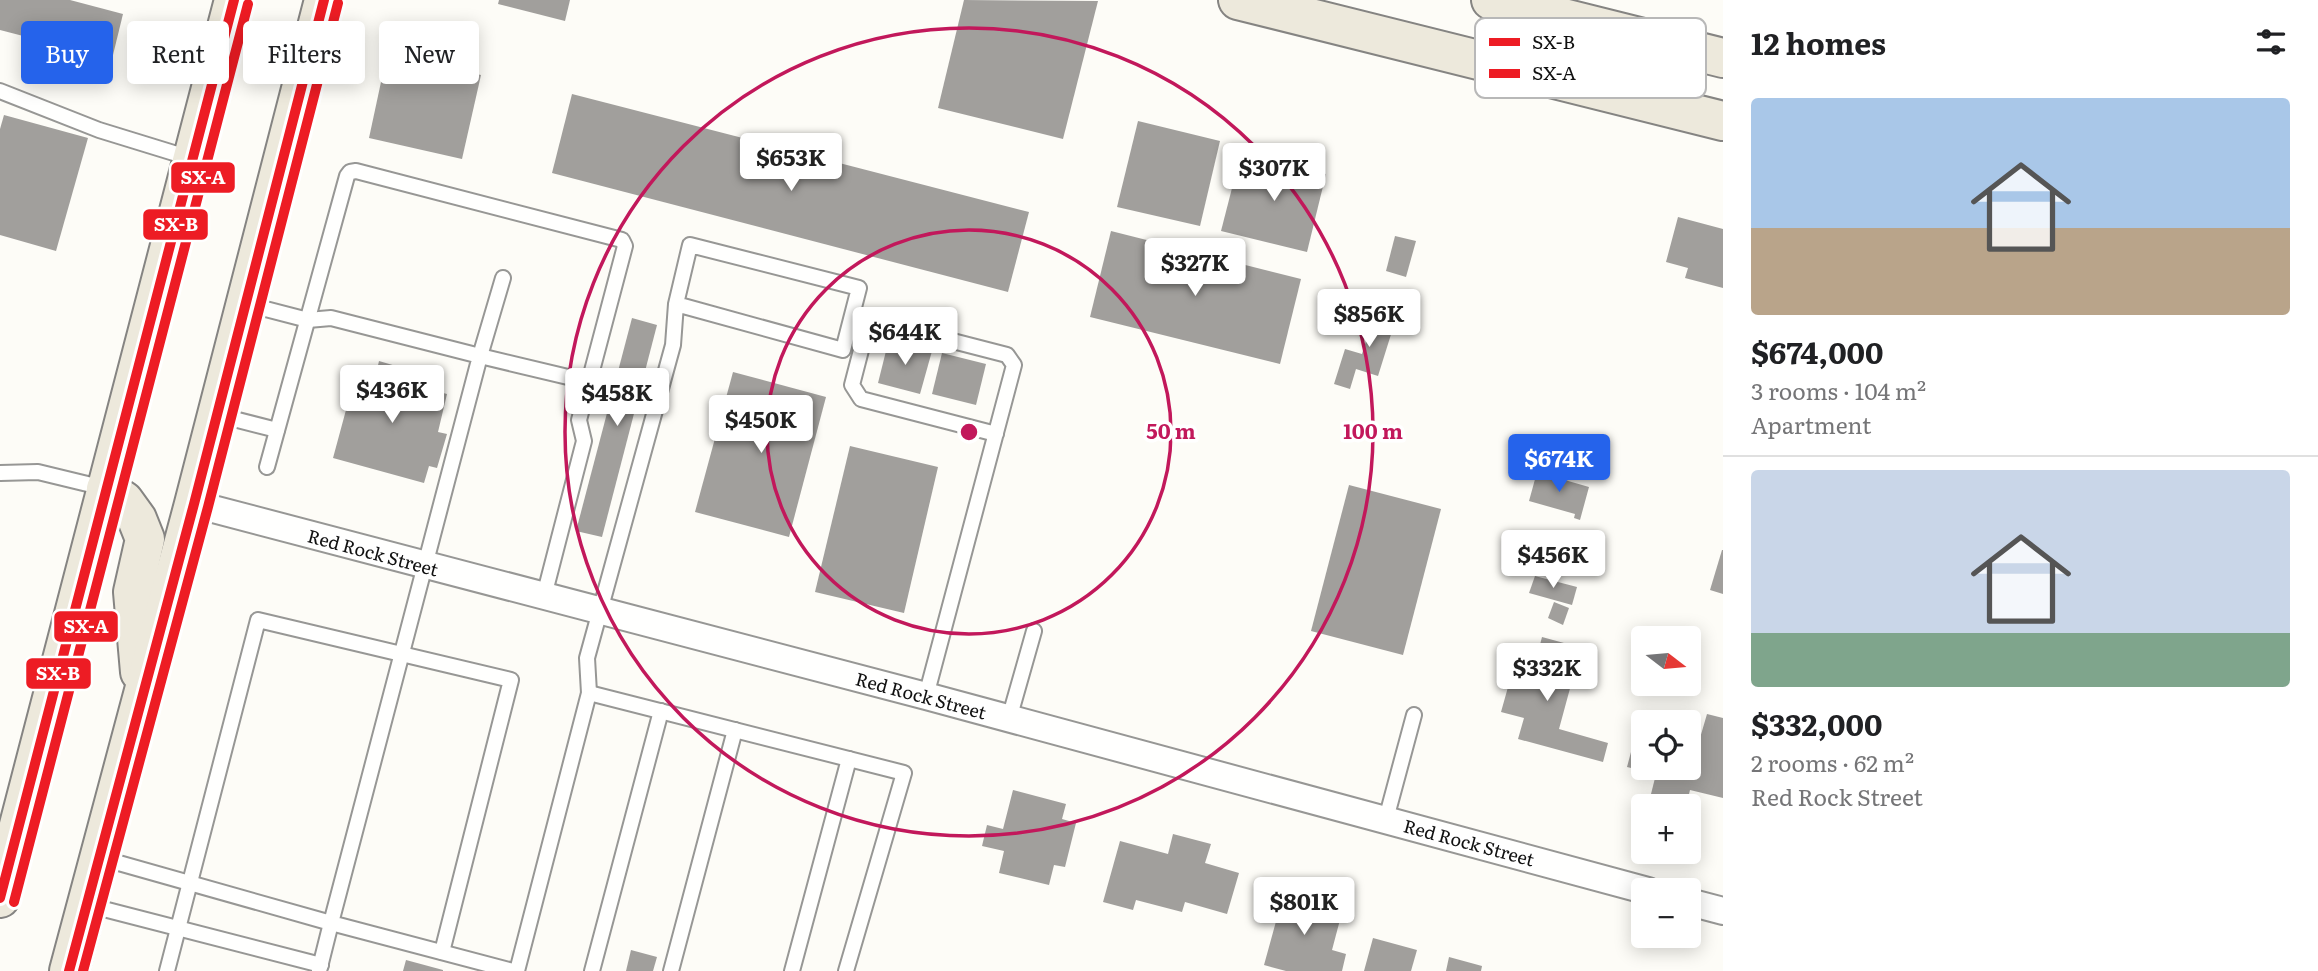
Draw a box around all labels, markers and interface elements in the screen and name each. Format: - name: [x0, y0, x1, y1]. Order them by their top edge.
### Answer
- legend: [1475, 18, 1706, 98]
- text: 12 homes: [1751, 20, 1886, 64]
- chip: Buy: [21, 21, 113, 84]
- chip: Rent: [127, 21, 229, 84]
- chip: Filters: [243, 21, 365, 84]
- chip: New: [379, 21, 479, 84]
- icon: filters: [2252, 23, 2290, 61]
- text: SX-B: [1532, 27, 1575, 55]
- text: SX-A: [1532, 58, 1576, 86]
- pin: $653K: [742, 134, 840, 193]
- text: $653K: [756, 139, 826, 173]
- pin: $307K: [1225, 144, 1323, 203]
- icon: home: [1958, 144, 2084, 270]
- text: $307K: [1238, 149, 1310, 183]
- line badge: SX-A: [170, 161, 236, 194]
- text: SX-A: [180, 162, 226, 190]
- line badge: SX-B: [142, 208, 209, 241]
- text: SX-B: [154, 209, 198, 237]
- pin: $327K: [1146, 238, 1244, 298]
- text: $327K: [1161, 244, 1229, 278]
- pin: $856K: [1320, 290, 1418, 349]
- text: $856K: [1333, 295, 1405, 329]
- pin: $644K: [856, 308, 954, 367]
- text: $644K: [869, 313, 941, 347]
- text: $674,000: [1751, 329, 1884, 373]
- pin: $436K: [343, 366, 441, 425]
- pin: $458K: [568, 368, 666, 428]
- text: $436K: [356, 371, 428, 405]
- text: 3 rooms · 104 m²: [1751, 373, 1926, 407]
- text: $458K: [581, 374, 653, 408]
- pin: $450K: [712, 396, 810, 455]
- text: $450K: [725, 401, 797, 435]
- text: Apartment: [1751, 407, 1871, 441]
- text: 50 m: [1146, 414, 1196, 445]
- text: 100 m: [1343, 414, 1403, 445]
- centre of rings: [957, 420, 981, 444]
- pin: $674K: [1510, 434, 1608, 494]
- text: $674K: [1524, 440, 1594, 474]
- icon: home: [1958, 516, 2084, 642]
- street label: Red Rock Street: [305, 522, 442, 583]
- pin: $456K: [1504, 530, 1602, 590]
- text: $456K: [1517, 536, 1589, 570]
- line badge: SX-A: [53, 610, 119, 643]
- text: SX-A: [63, 611, 109, 639]
- north arrow: [1631, 626, 1701, 696]
- map controls: [1631, 626, 1701, 948]
- pin: $332K: [1498, 644, 1596, 703]
- text: $332K: [1513, 649, 1581, 683]
- line badge: SX-B: [25, 657, 92, 690]
- text: SX-B: [36, 658, 80, 686]
- street label: Red Rock Street: [853, 665, 990, 726]
- text: $332,000: [1751, 701, 1883, 745]
- button: locate: [1631, 710, 1701, 780]
- text: 2 rooms · 62 m²: [1751, 745, 1914, 779]
- text: Red Rock Street: [1751, 779, 1923, 813]
- button: +: [1631, 794, 1701, 864]
- street label: Red Rock Street: [1401, 812, 1538, 873]
- pin: $801K: [1255, 878, 1353, 937]
- button: −: [1631, 878, 1701, 948]
- text: $801K: [1270, 883, 1338, 917]

